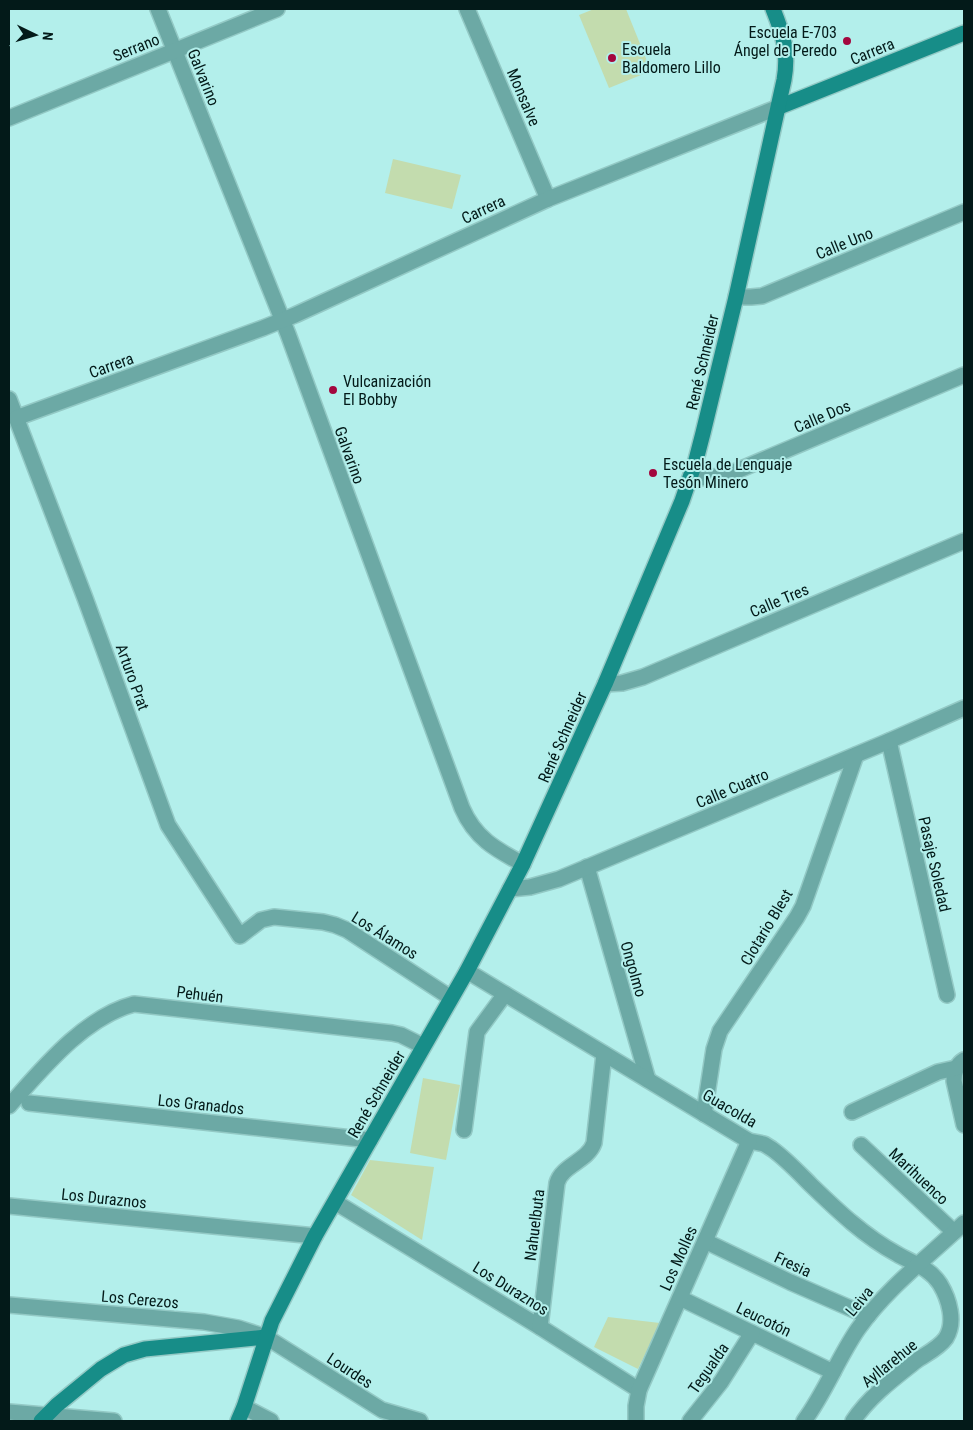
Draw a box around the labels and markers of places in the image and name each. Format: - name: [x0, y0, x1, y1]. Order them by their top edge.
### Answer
- place label: Escuela E-703 Ángel de Peredo: [734, 23, 837, 60]
- marker: Escuela E-703 Ángel de Peredo: [841, 35, 853, 47]
- place label: Escuela Baldomero Lillo: [622, 40, 721, 77]
- marker: Escuela Baldomero Lillo: [606, 52, 618, 64]
- place label: Vulcanización El Bobby: [343, 372, 431, 409]
- marker: Vulcanización El Bobby: [327, 384, 339, 396]
- place label: Escuela de Lenguaje Tesón Minero: [663, 455, 792, 492]
- marker: Escuela de Lenguaje Tesón Minero: [647, 467, 659, 479]

